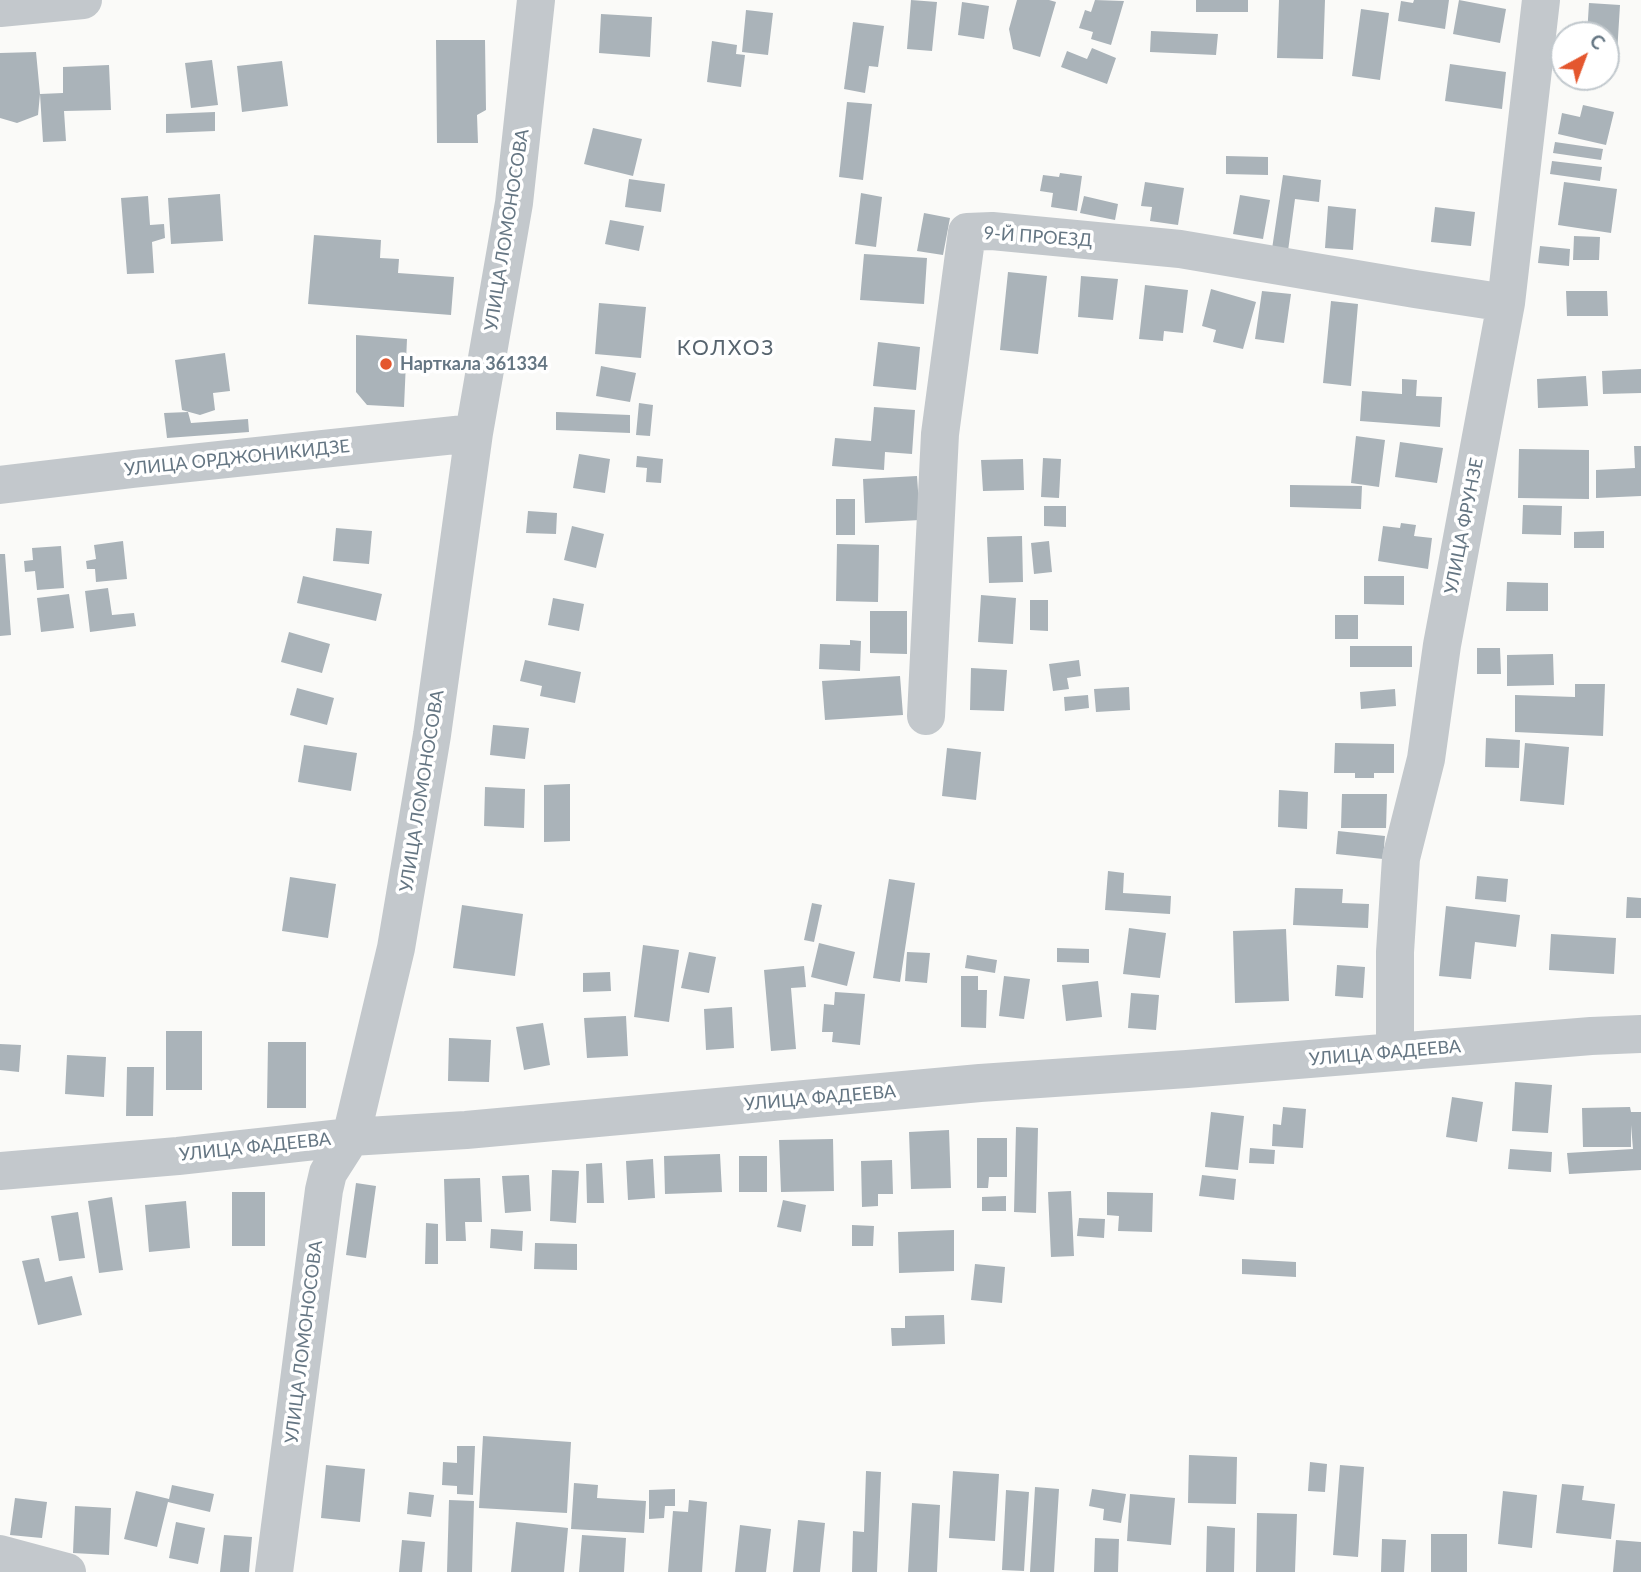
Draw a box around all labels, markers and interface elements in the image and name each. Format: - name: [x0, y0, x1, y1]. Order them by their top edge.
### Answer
- north arrow: [1550, 21, 1620, 91]
- text: С: [1585, 28, 1610, 54]
- street label: УЛИЦА ЛОМОНОСОВА: [480, 127, 534, 333]
- street label: 9-Й ПРОЕЗД: [983, 222, 1093, 252]
- district label: КОЛХОЗ: [677, 335, 775, 361]
- place label: Нарткала 361334: [400, 353, 548, 375]
- marker: Нарткала 361334: [378, 356, 394, 372]
- street label: УЛИЦА ОРДЖОНИКИДЗЕ: [123, 435, 351, 481]
- street label: УЛИЦА ФРУНЗЕ: [1440, 456, 1488, 596]
- street label: УЛИЦА ЛОМОНОСОВА: [395, 688, 449, 894]
- street label: УЛИЦА ФАДЕЕВА: [1308, 1036, 1462, 1070]
- street label: УЛИЦА ФАДЕЕВА: [743, 1081, 897, 1115]
- street label: УЛИЦА ФАДЕЕВА: [178, 1128, 332, 1166]
- street label: УЛИЦА ЛОМОНОСОВА: [281, 1239, 327, 1445]

